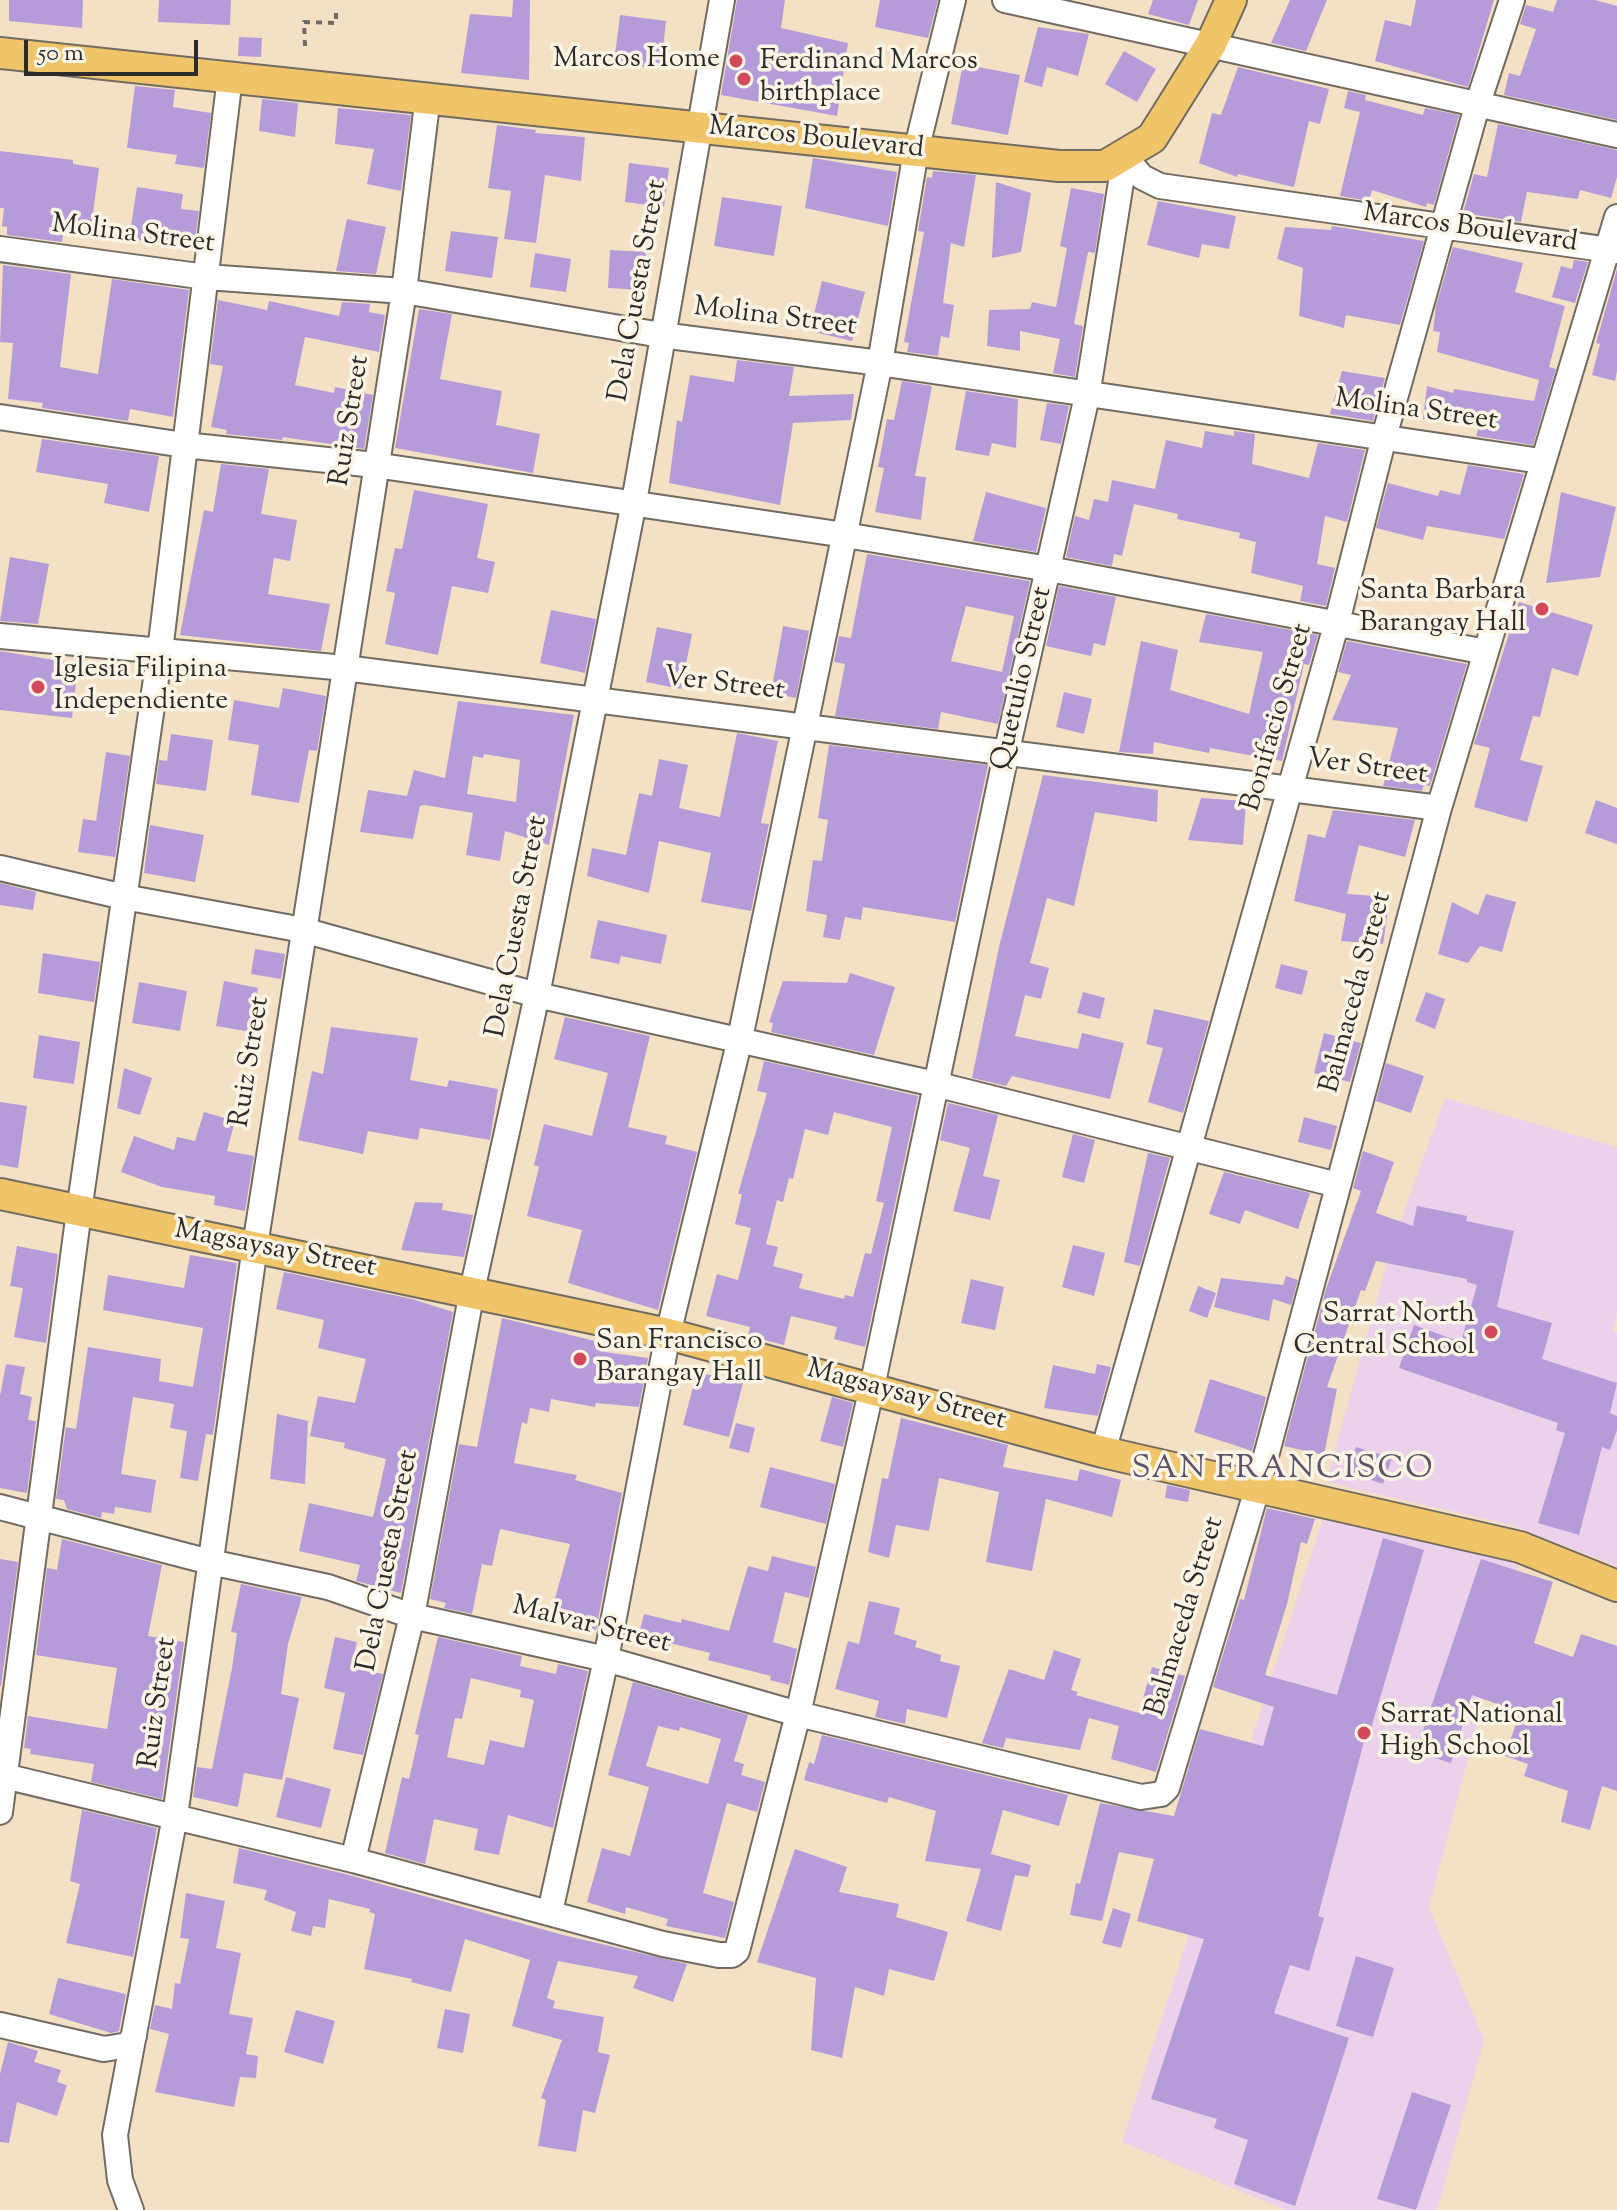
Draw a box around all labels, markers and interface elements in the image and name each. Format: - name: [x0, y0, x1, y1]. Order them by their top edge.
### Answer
- scale bar: [28, 24, 202, 74]
- text: 50 m: [38, 37, 84, 71]
- place label: Marcos Home: [553, 44, 720, 78]
- place label: Ferdinand Marcos birthplace: [760, 46, 978, 112]
- marker: Marcos Home: [727, 52, 745, 70]
- marker: Ferdinand Marcos birthplace: [735, 70, 753, 88]
- street label: Marcos Boulevard: [707, 112, 925, 168]
- street label: Dela Cuesta Street: [604, 177, 676, 405]
- street label: Marcos Boulevard: [1361, 198, 1579, 262]
- street label: Molina Street: [50, 209, 216, 263]
- street label: Molina Street: [692, 292, 858, 346]
- street label: Ruiz Street: [325, 353, 379, 489]
- street label: Molina Street: [1332, 384, 1500, 440]
- place label: Santa Barbara Barangay Hall: [1359, 576, 1526, 642]
- street label: Quetulio Street: [987, 584, 1061, 774]
- marker: Santa Barbara Barangay Hall: [1533, 600, 1551, 618]
- street label: Bonifacio Street: [1236, 620, 1322, 816]
- place label: Iglesia Filipina Independiente: [54, 654, 228, 720]
- street label: Ver Street: [662, 662, 786, 710]
- marker: Iglesia Filipina Independiente: [29, 678, 47, 696]
- street label: Ver Street: [1304, 744, 1430, 794]
- street label: Dela Cuesta Street: [481, 813, 557, 1041]
- street label: Balmaceda Street: [1315, 889, 1401, 1097]
- street label: Ruiz Street: [225, 994, 279, 1130]
- street label: Magsaysay Street: [171, 1215, 379, 1287]
- place label: Sarrat North Central School: [1293, 1299, 1475, 1365]
- marker: Sarrat North Central School: [1482, 1323, 1500, 1341]
- place label: San Francisco Barangay Hall: [596, 1326, 763, 1392]
- marker: San Francisco Barangay Hall: [571, 1350, 589, 1368]
- street label: Magsaysay Street: [803, 1354, 1009, 1440]
- street label: Dela Cuesta Street: [352, 1447, 428, 1675]
- district label: SAN FRANCISCO: [1131, 1453, 1435, 1491]
- street label: Balmaceda Street: [1141, 1513, 1233, 1721]
- street label: Malvar Street: [508, 1591, 674, 1663]
- street label: Ruiz Street: [134, 1635, 186, 1771]
- place label: Sarrat National High School: [1380, 1700, 1563, 1766]
- marker: Sarrat National High School: [1355, 1724, 1373, 1742]

